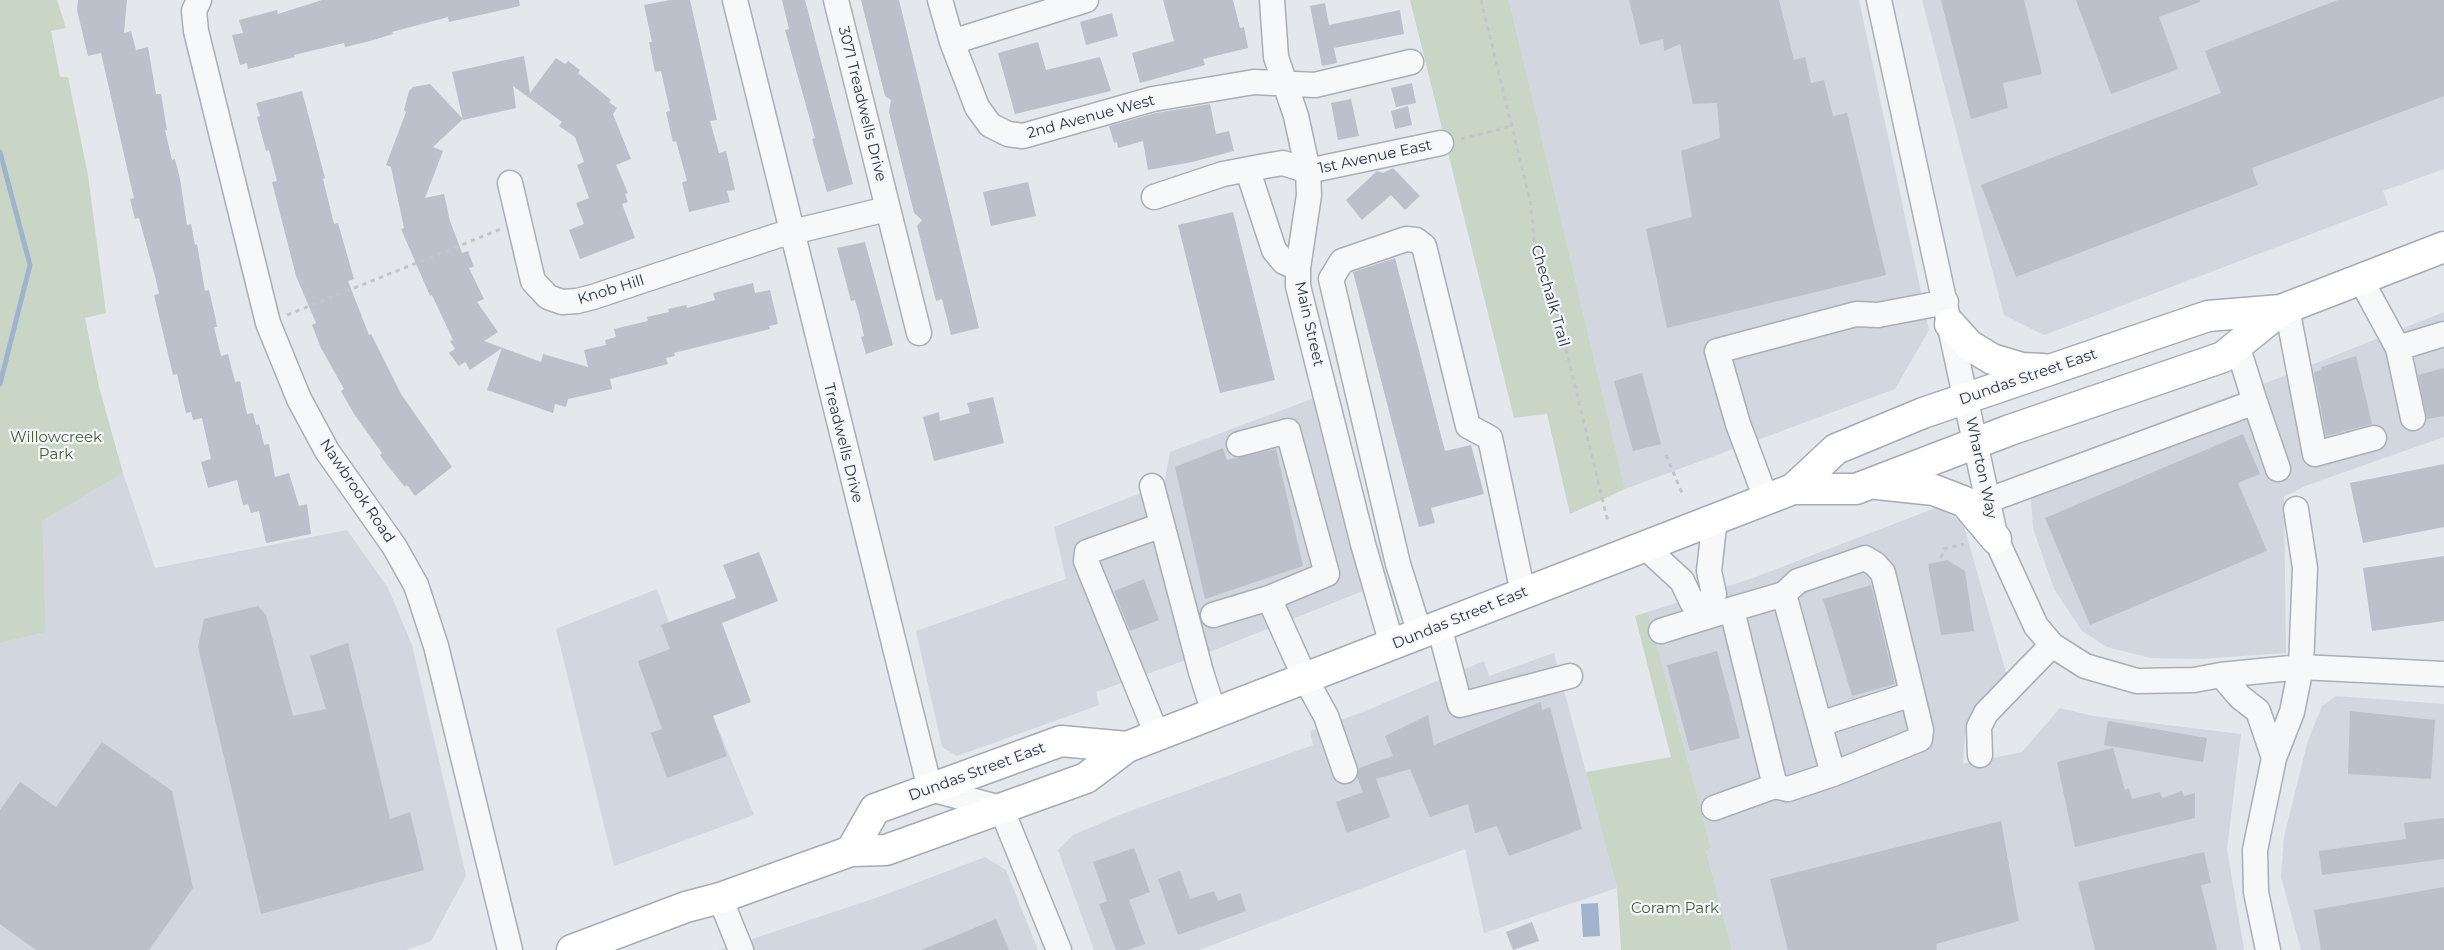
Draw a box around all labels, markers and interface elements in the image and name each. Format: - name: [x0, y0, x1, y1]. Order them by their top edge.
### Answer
- street label: 3071 Treadwells Drive: [834, 25, 890, 183]
- street label: 2nd Avenue West: [1025, 91, 1157, 143]
- street label: 1st Avenue East: [1317, 136, 1433, 178]
- street label: Chechalk Trail: [1527, 243, 1573, 349]
- street label: Knob Hill: [576, 271, 646, 309]
- street label: Main Street: [1290, 280, 1328, 368]
- street label: Dundas Street East: [1957, 345, 2099, 409]
- street label: Treadwells Drive: [819, 381, 867, 505]
- street label: Wharton Way: [1961, 416, 2001, 520]
- park label: Willowcreek Park: [10, 429, 102, 464]
- street label: Nawbrook Road: [316, 436, 398, 546]
- street label: Dundas Street East: [1390, 583, 1530, 653]
- street label: Dundas Street East: [906, 739, 1048, 805]
- park label: Coram Park: [1631, 900, 1719, 918]

